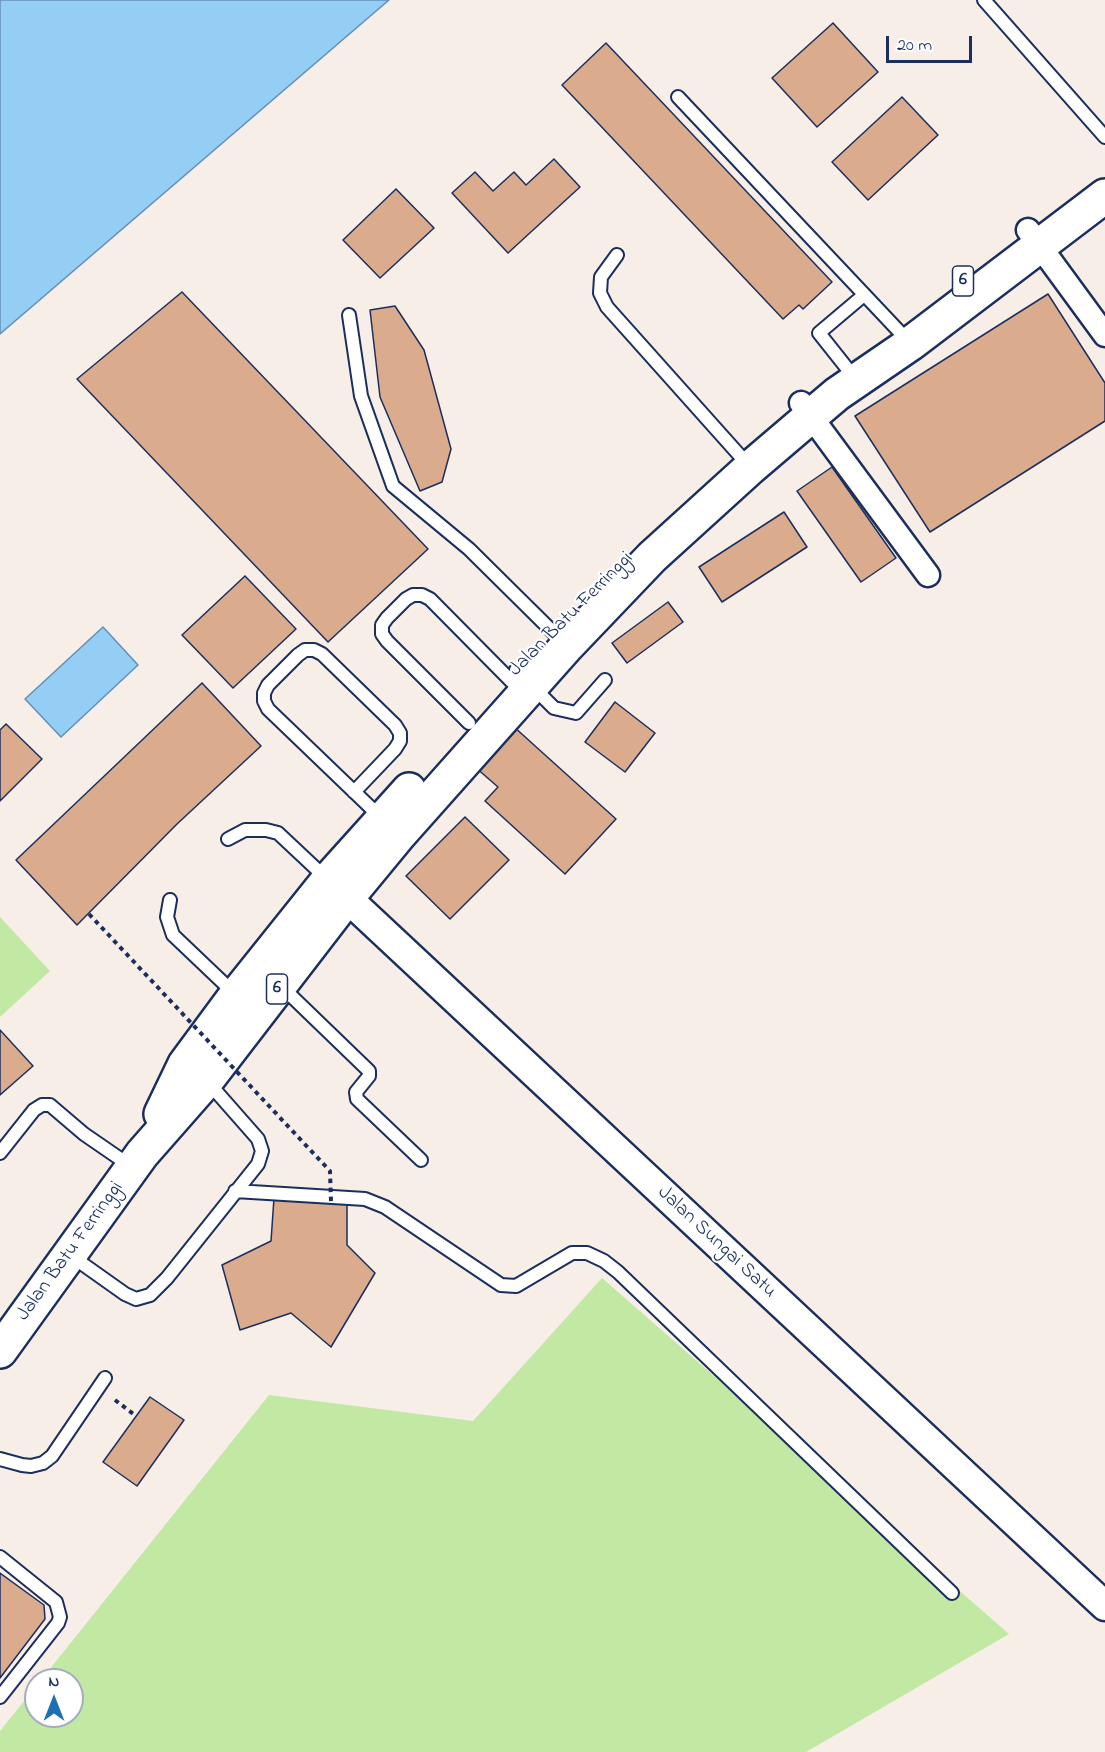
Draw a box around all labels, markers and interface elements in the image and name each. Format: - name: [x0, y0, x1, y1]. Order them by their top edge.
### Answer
- scale bar: [889, 24, 974, 62]
- text: 20 m: [897, 33, 932, 59]
- road number: 6: [952, 266, 974, 296]
- street label: Jalan Batu Ferringgi: [505, 548, 639, 682]
- road number: 6: [266, 974, 288, 1004]
- street label: Jalan Batu Ferringgi: [12, 1178, 130, 1326]
- street label: Jalan Sungai Satu: [652, 1182, 780, 1304]
- north arrow: [24, 1668, 84, 1728]
- text: N: [49, 1670, 59, 1694]

